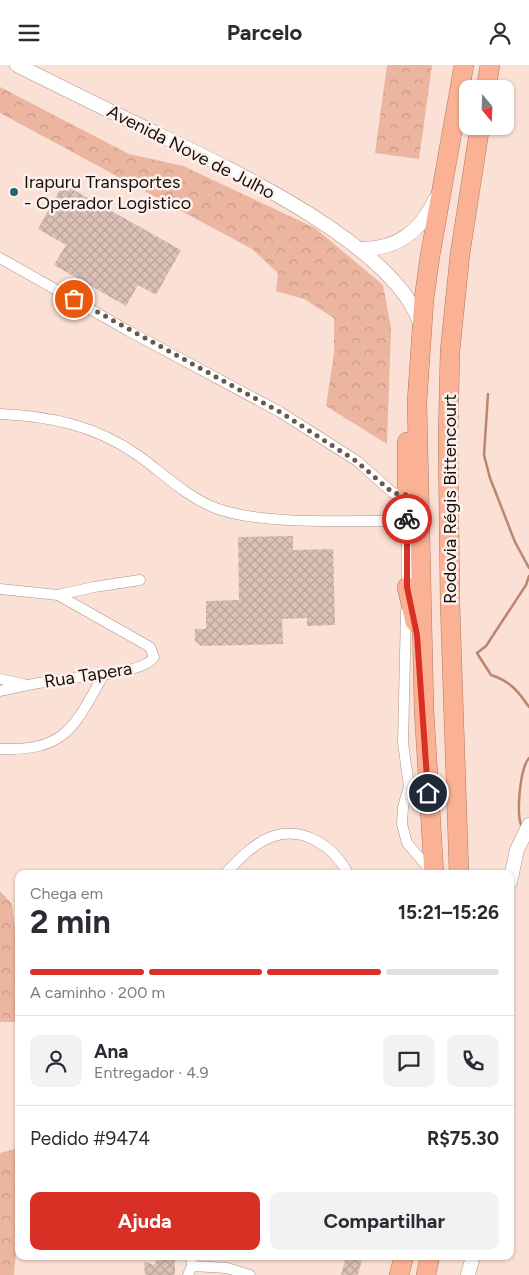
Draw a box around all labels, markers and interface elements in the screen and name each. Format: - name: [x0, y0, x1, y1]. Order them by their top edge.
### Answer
- icon: menu: [15, 19, 43, 47]
- text: Parcelo: [227, 19, 302, 46]
- icon: person: [486, 19, 514, 47]
- north arrow: [459, 80, 514, 135]
- map controls: [459, 80, 514, 135]
- street label: Avenida Nove de Julho: [103, 100, 279, 204]
- place label: Irapuru Transportes - Operador Logistico: [24, 171, 191, 214]
- marker: Irapuru Transportes - Operador Logistico: [8, 186, 20, 198]
- pin: [53, 278, 95, 320]
- icon: bag: [60, 285, 88, 313]
- street label: Rodovia Régis Bittencourt: [439, 394, 461, 604]
- courier: [382, 494, 432, 544]
- icon: bike: [393, 505, 421, 533]
- street label: Rua Tapera: [42, 657, 134, 693]
- pin: [407, 772, 449, 814]
- icon: home: [414, 779, 442, 807]
- text: Chega em: [30, 884, 103, 903]
- text: 15:21–15:26: [398, 901, 499, 924]
- text: 2 min: [30, 903, 111, 941]
- text: A caminho · 200 m: [30, 983, 165, 1002]
- button: person: [30, 1035, 82, 1087]
- button: chat: [383, 1035, 435, 1087]
- button: phone: [447, 1035, 499, 1087]
- text: Ana: [94, 1040, 129, 1063]
- text: Entregador · 4.9: [94, 1063, 209, 1082]
- text: Pedido #9474: [30, 1127, 150, 1150]
- text: R$75.30: [427, 1127, 499, 1150]
- button: Ajuda: [30, 1192, 260, 1250]
- button: Compartilhar: [270, 1192, 499, 1250]

